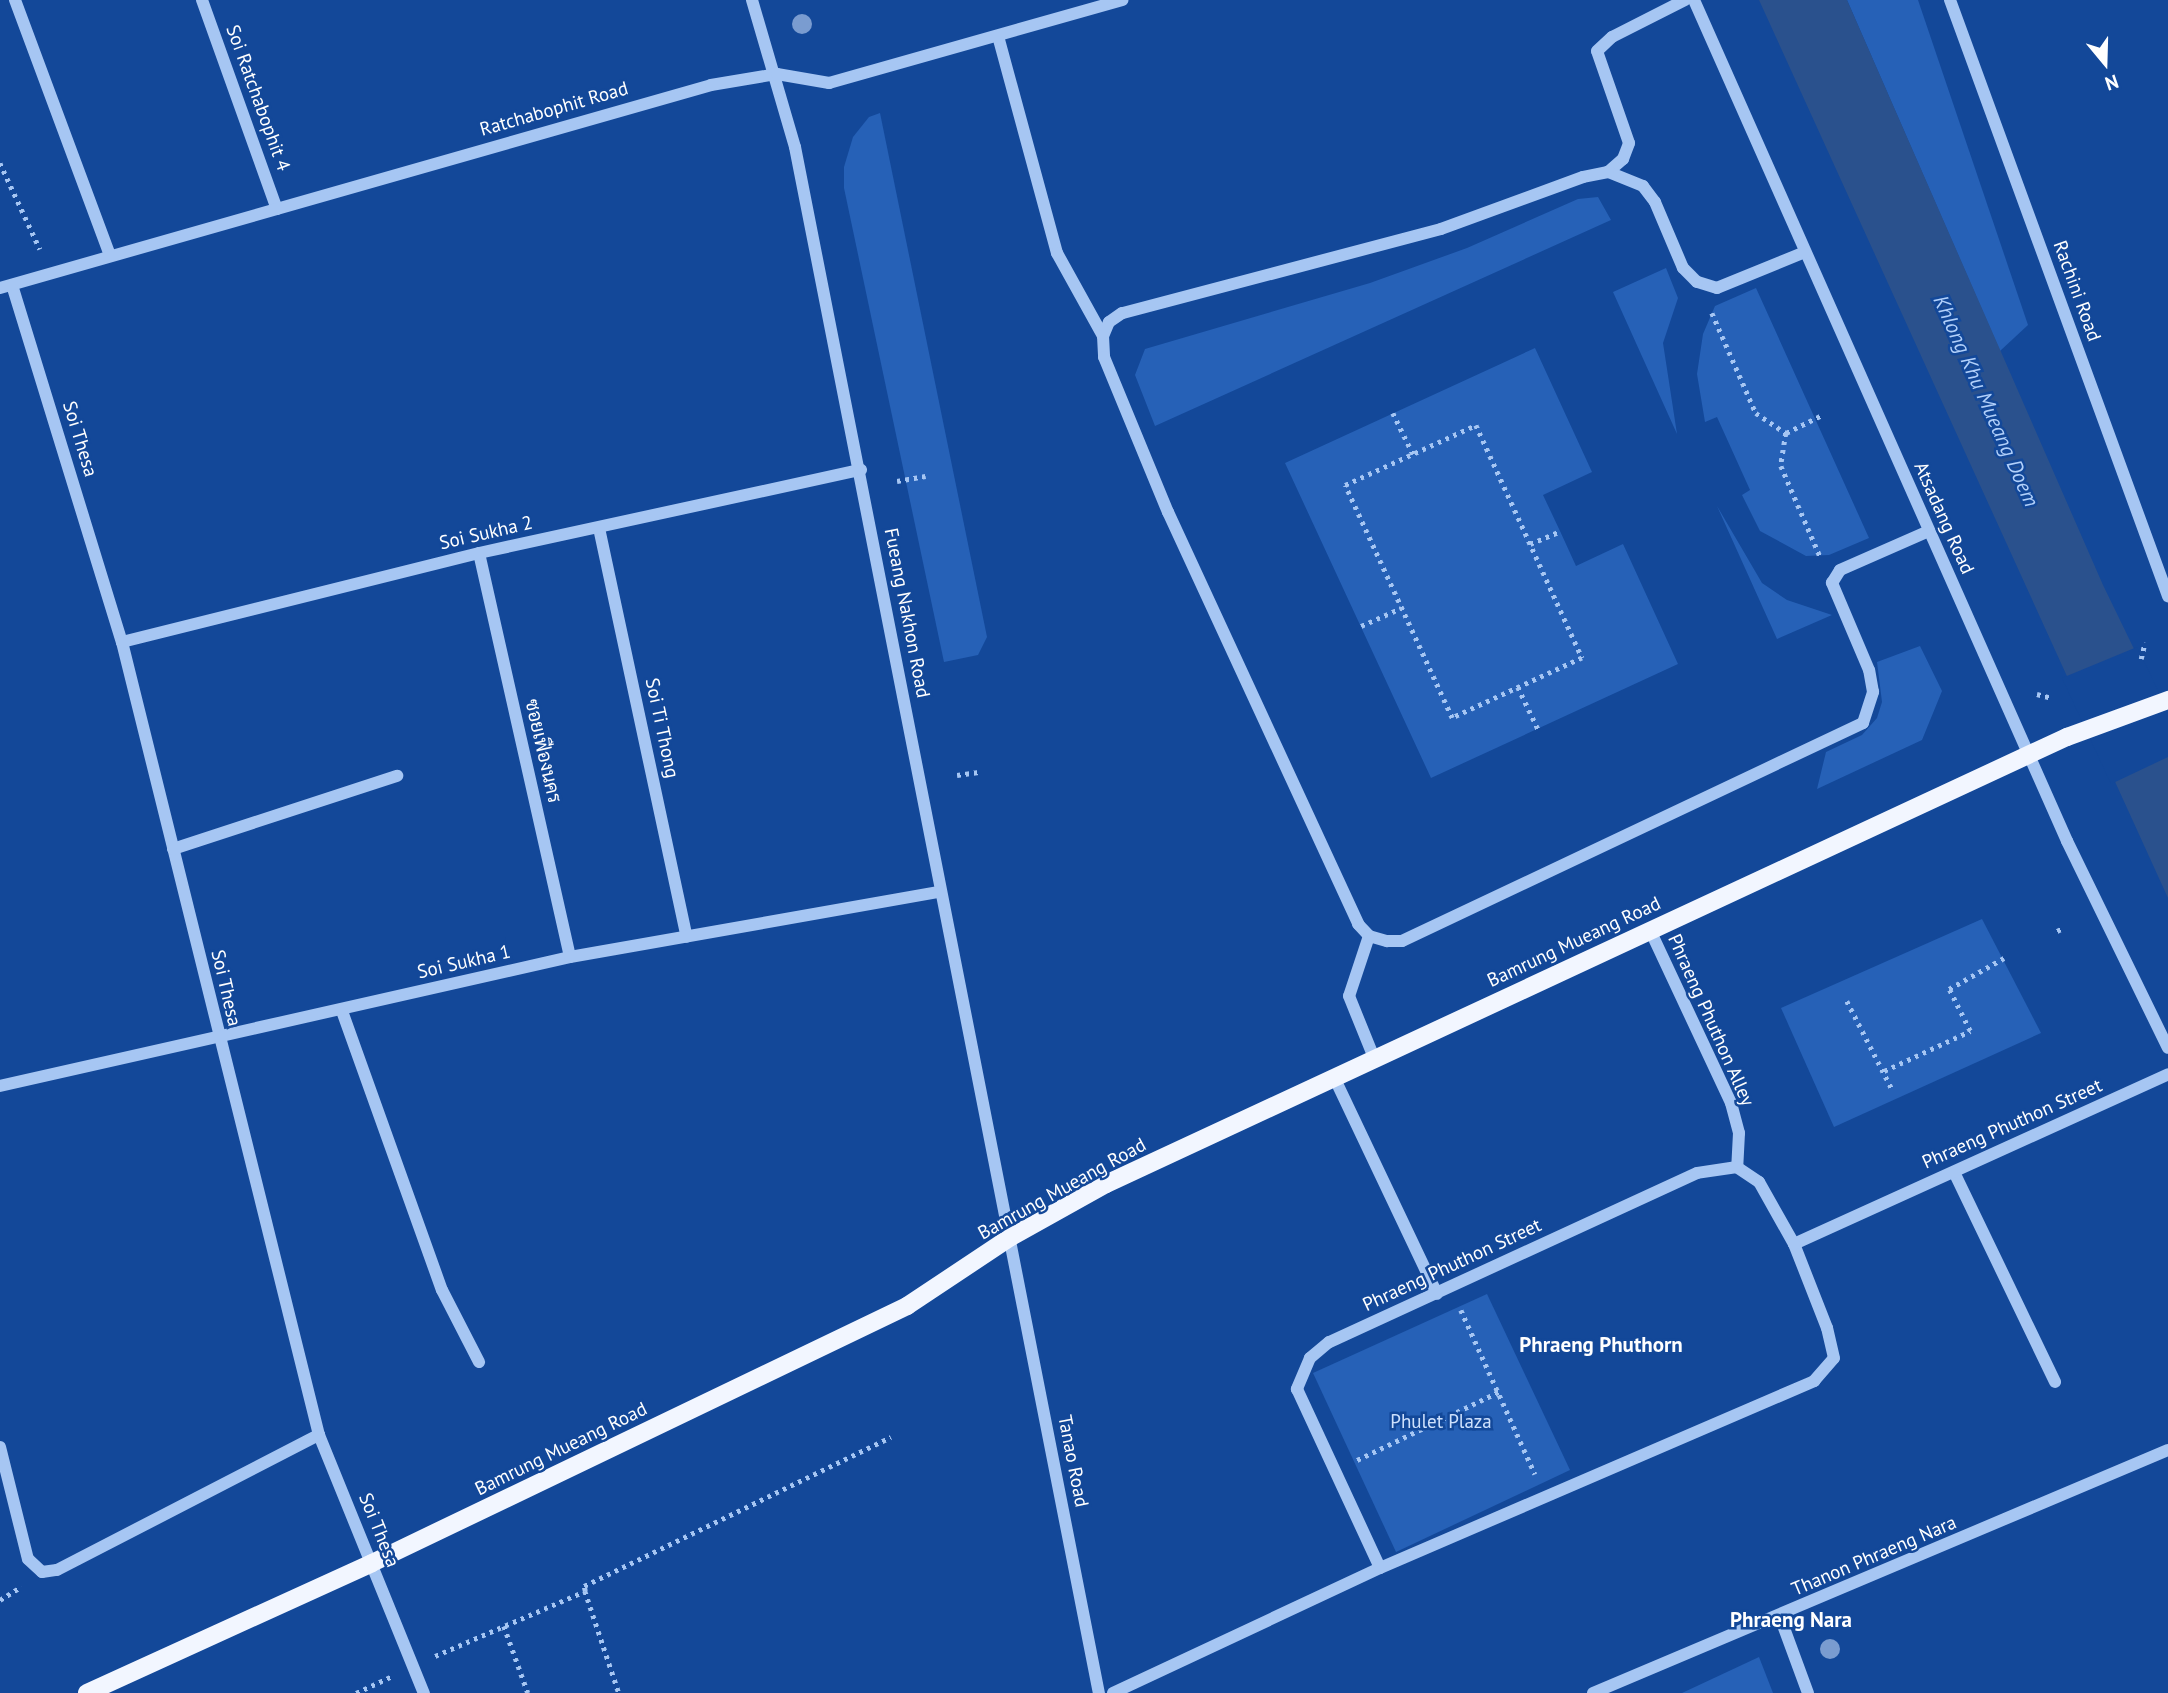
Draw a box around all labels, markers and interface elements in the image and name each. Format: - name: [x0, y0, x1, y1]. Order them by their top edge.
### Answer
- street label: Soi Ratchabophit 4: [221, 22, 295, 174]
- north arrow: [2070, 28, 2140, 98]
- text: N: [2102, 69, 2122, 96]
- street label: Ratchabophit Road: [477, 77, 631, 141]
- street label: Rachini Road: [2048, 238, 2106, 344]
- water label: Khlong Khu Mueang Doem: [1928, 291, 2044, 511]
- street label: Soi Thesa: [58, 398, 102, 480]
- street label: Atsadang Road: [1909, 458, 1979, 578]
- street label: Soi Sukha 2: [437, 511, 535, 555]
- street label: Fueang Nakhon Road: [879, 526, 935, 700]
- street label: Soi Ti Thong: [640, 675, 684, 781]
- street label: ซอยเฟืองนคร: [520, 697, 566, 805]
- street label: Bamrung Mueang Road: [1484, 892, 1664, 992]
- street label: Phraeng Phuthon Alley: [1663, 930, 1759, 1110]
- street label: Soi Sukha 1: [415, 940, 513, 984]
- street label: Soi Thesa: [206, 947, 246, 1029]
- street label: Phraeng Phuthon Street: [1919, 1074, 2105, 1174]
- street label: Bamrung Mueang Road: [974, 1133, 1150, 1245]
- street label: Phraeng Phuthon Street: [1359, 1214, 1545, 1316]
- district label: Phraeng Phuthorn: [1519, 1332, 1683, 1358]
- street label: Bamrung Mueang Road: [471, 1397, 651, 1501]
- park label: Phulet Plaza: [1390, 1411, 1492, 1433]
- street label: Tanao Road: [1053, 1413, 1093, 1509]
- street label: Soi Thesa: [354, 1489, 404, 1571]
- street label: Thanon Phraeng Nara: [1788, 1511, 1960, 1601]
- district label: Phraeng Nara: [1730, 1607, 1852, 1633]

